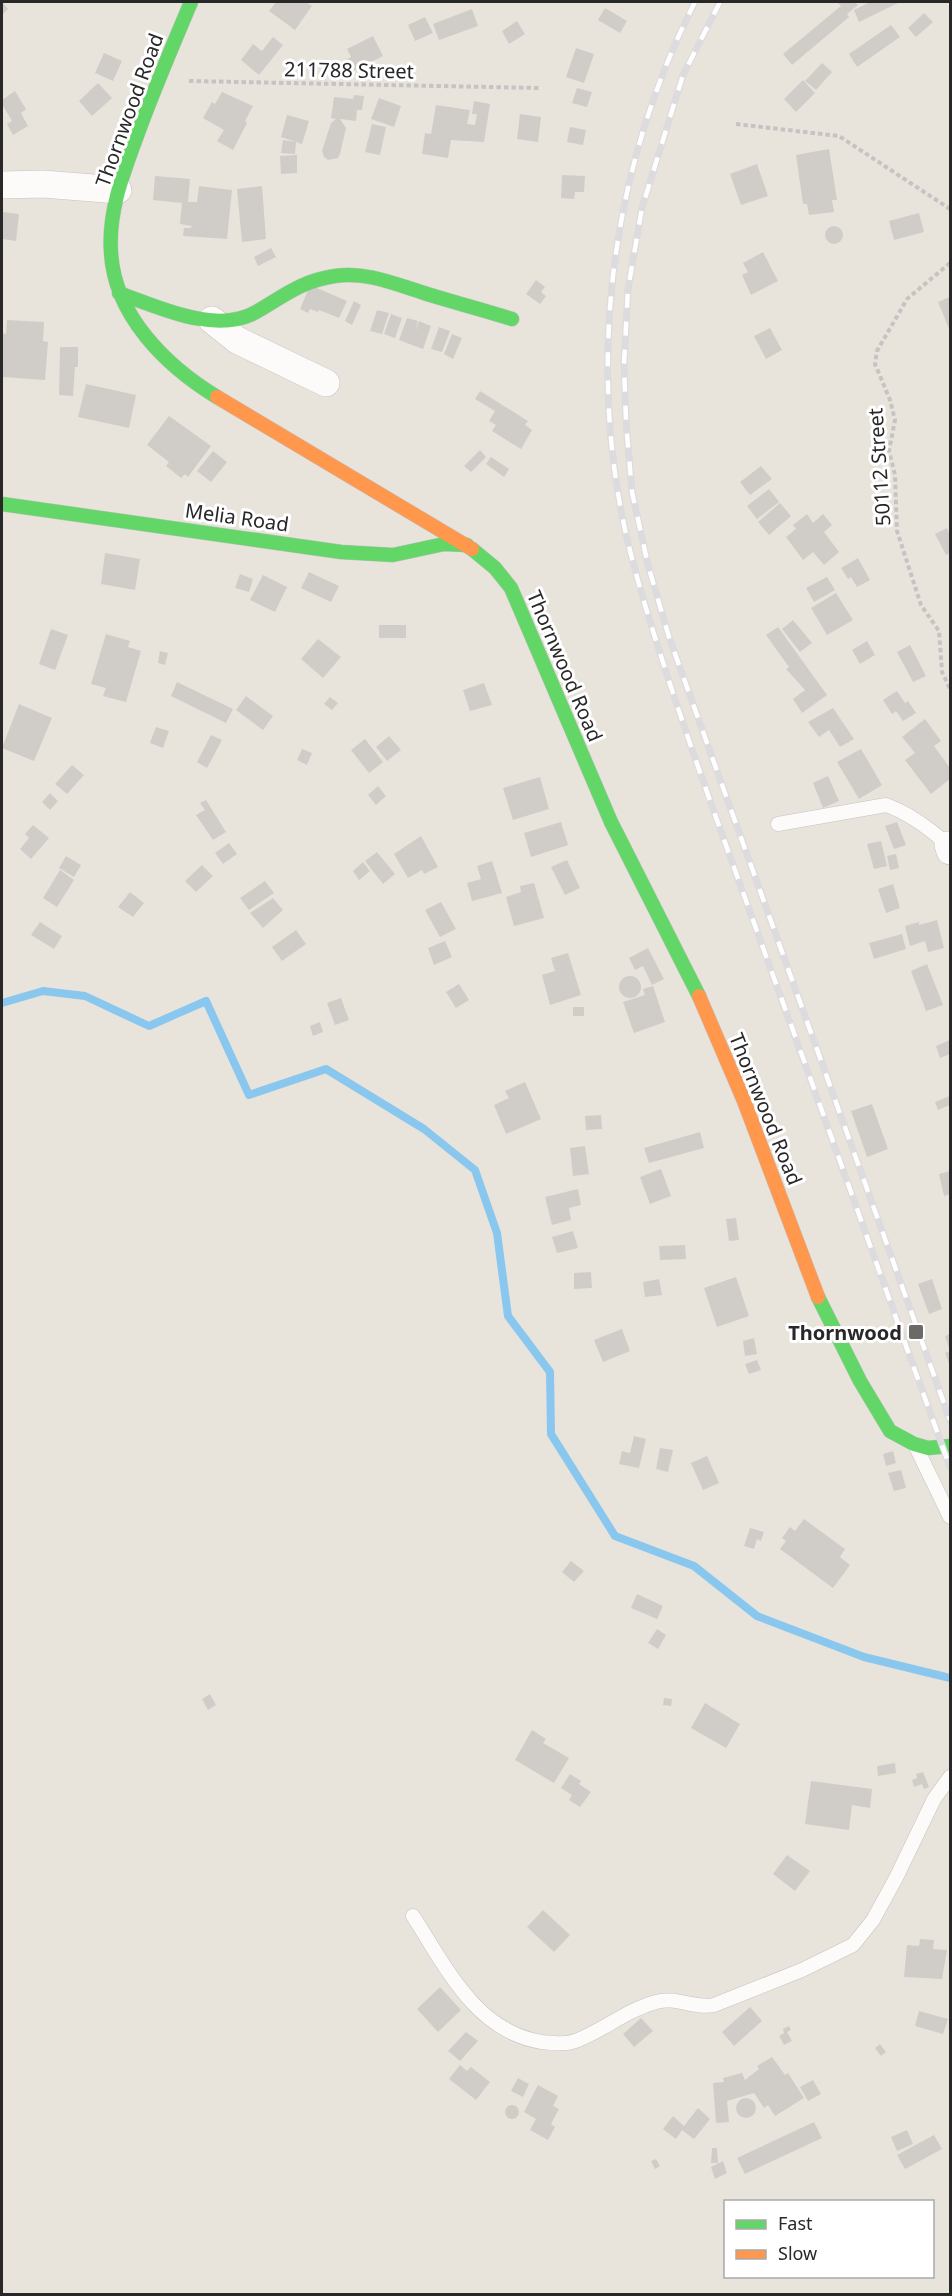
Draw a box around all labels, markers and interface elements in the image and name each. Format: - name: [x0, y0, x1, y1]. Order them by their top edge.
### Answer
- street label: Thornwood Road: [89, 29, 169, 191]
- street label: 211788 Street: [284, 55, 414, 85]
- street label: 50112 Street: [861, 407, 897, 527]
- street label: Melia Road: [184, 496, 290, 538]
- street label: Thornwood Road: [521, 586, 609, 746]
- street label: Thornwood Road: [723, 1029, 809, 1189]
- place label: Thornwood: [788, 1319, 902, 1346]
- marker: Thornwood: [907, 1323, 925, 1341]
- legend: [724, 2200, 934, 2278]
- text: Fast: [778, 2211, 813, 2235]
- text: Slow: [778, 2241, 817, 2265]

